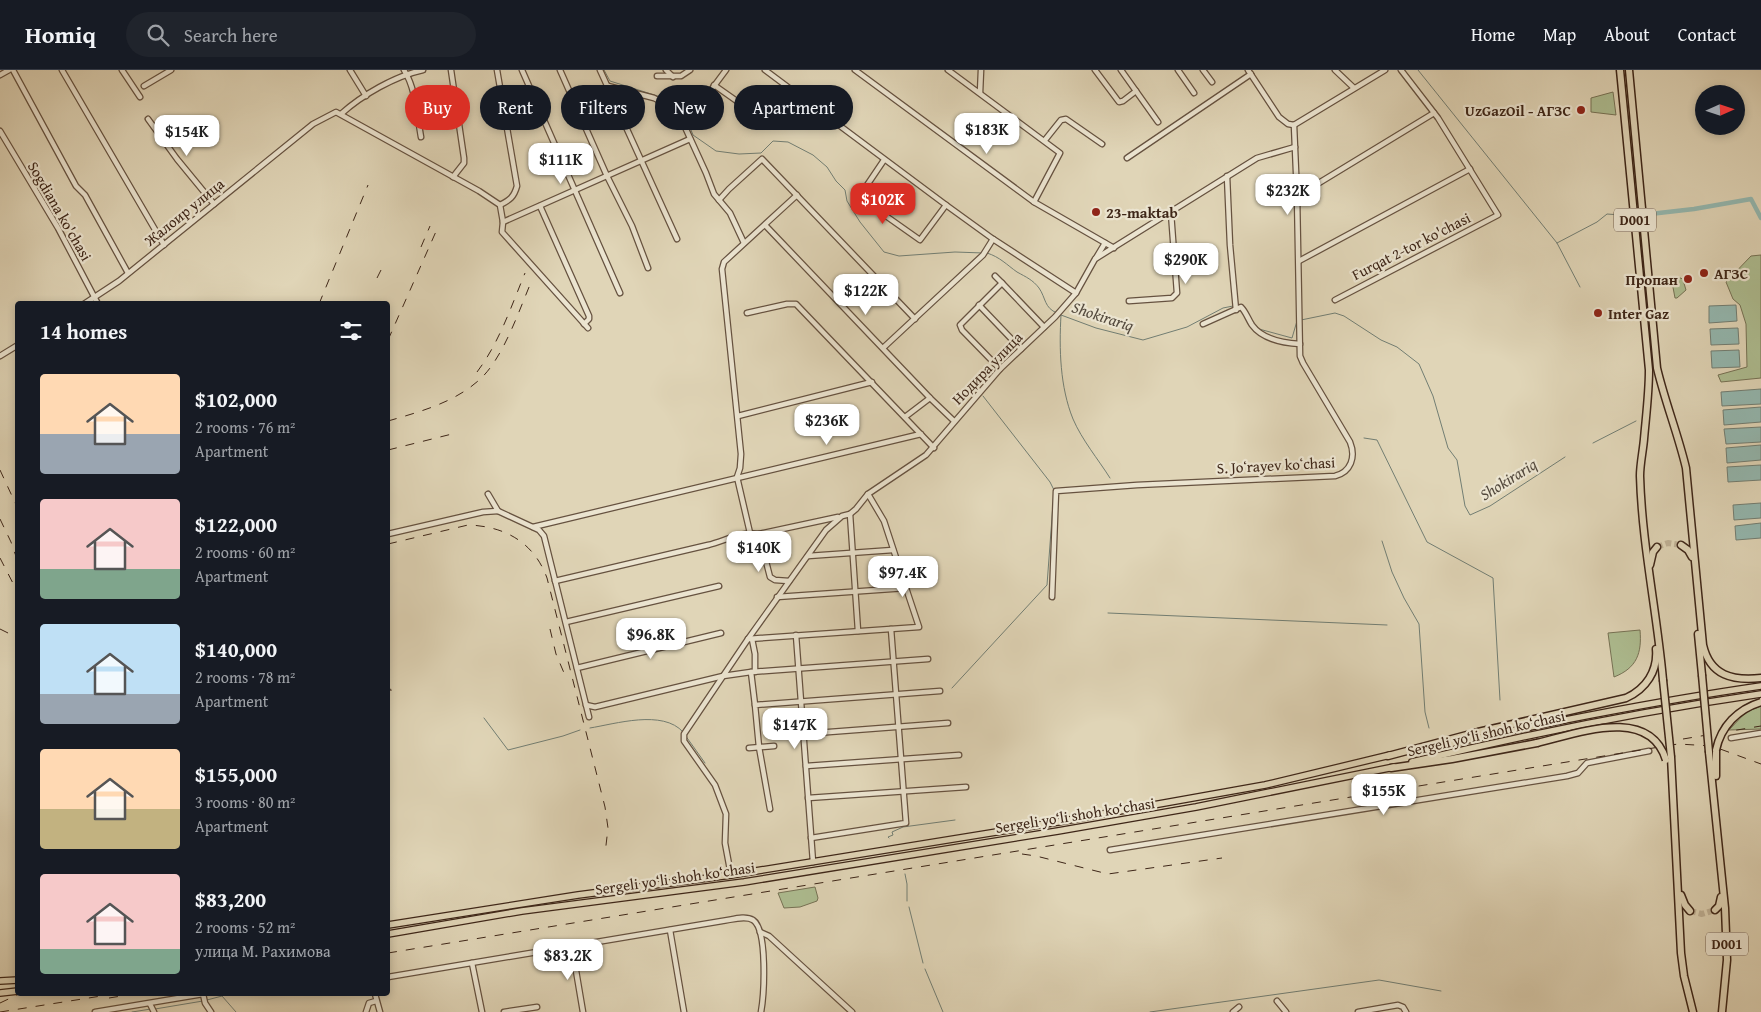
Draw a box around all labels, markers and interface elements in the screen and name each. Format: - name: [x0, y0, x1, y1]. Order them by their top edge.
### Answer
- search box: [126, 12, 476, 57]
- text: Homiq: [25, 17, 96, 52]
- icon: search: [144, 21, 172, 49]
- text: Search here: [184, 21, 278, 49]
- text: Home: [1471, 21, 1515, 48]
- text: Map: [1543, 21, 1576, 48]
- text: About: [1604, 21, 1650, 48]
- text: Contact: [1678, 21, 1736, 48]
- chip: Buy: [405, 85, 470, 130]
- chip: Rent: [480, 85, 551, 130]
- chip: Filters: [561, 85, 645, 130]
- chip: New: [655, 85, 724, 130]
- chip: Apartment: [734, 85, 853, 130]
- north arrow: [1695, 85, 1745, 135]
- map controls: [1695, 85, 1745, 135]
- place label: UzGazOil - АГЗС: [1465, 100, 1571, 121]
- marker: UzGazOil - АГЗС: [1575, 104, 1587, 116]
- pin: $183K: [952, 112, 1022, 155]
- pin: $154K: [152, 114, 222, 157]
- text: $183K: [965, 117, 1009, 141]
- text: $154K: [165, 119, 209, 143]
- pin: $111K: [526, 142, 596, 185]
- text: $111K: [539, 147, 583, 171]
- street label: Sogdiana ko'chasi: [23, 157, 97, 265]
- street label: Жалоир улица: [139, 173, 229, 251]
- pin: $232K: [1253, 174, 1323, 216]
- text: $232K: [1266, 178, 1310, 202]
- pin: $102K: [848, 182, 918, 225]
- text: $102K: [861, 187, 905, 211]
- place label: 23-maktab: [1106, 202, 1178, 223]
- marker: 23-maktab: [1090, 206, 1102, 218]
- street label: Furqat 2-tor ko'chasi: [1348, 207, 1474, 285]
- road number: D001: [1614, 208, 1656, 232]
- pin: $290K: [1151, 242, 1221, 285]
- text: $290K: [1164, 247, 1208, 271]
- place label: АГЗС: [1714, 263, 1748, 284]
- marker: АГЗС: [1698, 267, 1710, 279]
- place label: Пропан: [1626, 269, 1678, 290]
- marker: Пропан: [1682, 273, 1694, 285]
- pin: $122K: [831, 274, 901, 316]
- text: $122K: [844, 278, 888, 302]
- water label: Shokirariq: [1069, 295, 1138, 337]
- place label: Inter Gaz: [1608, 303, 1669, 324]
- marker: Inter Gaz: [1592, 307, 1604, 319]
- text: 14 homes: [40, 316, 127, 347]
- icon: filters: [337, 317, 365, 345]
- street label: Нодира улица: [947, 326, 1028, 409]
- text: $102,000: [195, 384, 277, 415]
- icon: home: [80, 394, 140, 454]
- pin: $236K: [792, 404, 862, 446]
- text: $236K: [805, 408, 849, 432]
- text: 2 rooms · 76 m²: [195, 415, 295, 439]
- text: Apartment: [195, 439, 268, 463]
- street label: S. Joʻrayev koʻchasi: [1216, 451, 1336, 479]
- water label: Shokirariq: [1475, 452, 1542, 506]
- text: $122,000: [195, 509, 277, 540]
- icon: home: [80, 519, 140, 579]
- pin: $140K: [724, 530, 794, 573]
- text: $140K: [737, 535, 781, 559]
- text: 2 rooms · 60 m²: [195, 540, 295, 564]
- pin: $97.4K: [862, 556, 944, 598]
- text: $97.4K: [879, 560, 927, 584]
- text: Apartment: [195, 564, 268, 588]
- pin: $96.8K: [610, 618, 692, 660]
- text: $96.8K: [627, 622, 675, 646]
- text: $140,000: [195, 634, 277, 665]
- icon: home: [80, 644, 140, 704]
- text: 2 rooms · 78 m²: [195, 665, 295, 689]
- text: Apartment: [195, 689, 268, 713]
- street label: Sergeli yo‘li shoh ko‘chasi: [1405, 705, 1567, 761]
- pin: $147K: [760, 708, 830, 750]
- text: $147K: [773, 712, 817, 736]
- text: $155,000: [195, 759, 277, 790]
- icon: home: [80, 769, 140, 829]
- pin: $155K: [1349, 774, 1419, 816]
- text: $155K: [1362, 778, 1406, 802]
- text: 3 rooms · 80 m²: [195, 790, 295, 814]
- street label: Sergeli yo‘li shoh ko‘chasi: [994, 792, 1156, 838]
- text: Apartment: [195, 814, 268, 838]
- street label: Sergeli yo‘li shoh ko‘chasi: [594, 856, 756, 900]
- text: $83,200: [195, 884, 266, 915]
- icon: home: [80, 894, 140, 954]
- text: 2 rooms · 52 m²: [195, 915, 295, 939]
- road number: D001: [1706, 932, 1748, 956]
- pin: $83.2K: [527, 938, 609, 981]
- text: улица М. Рахимова: [195, 939, 331, 963]
- text: $83.2K: [544, 943, 592, 967]

